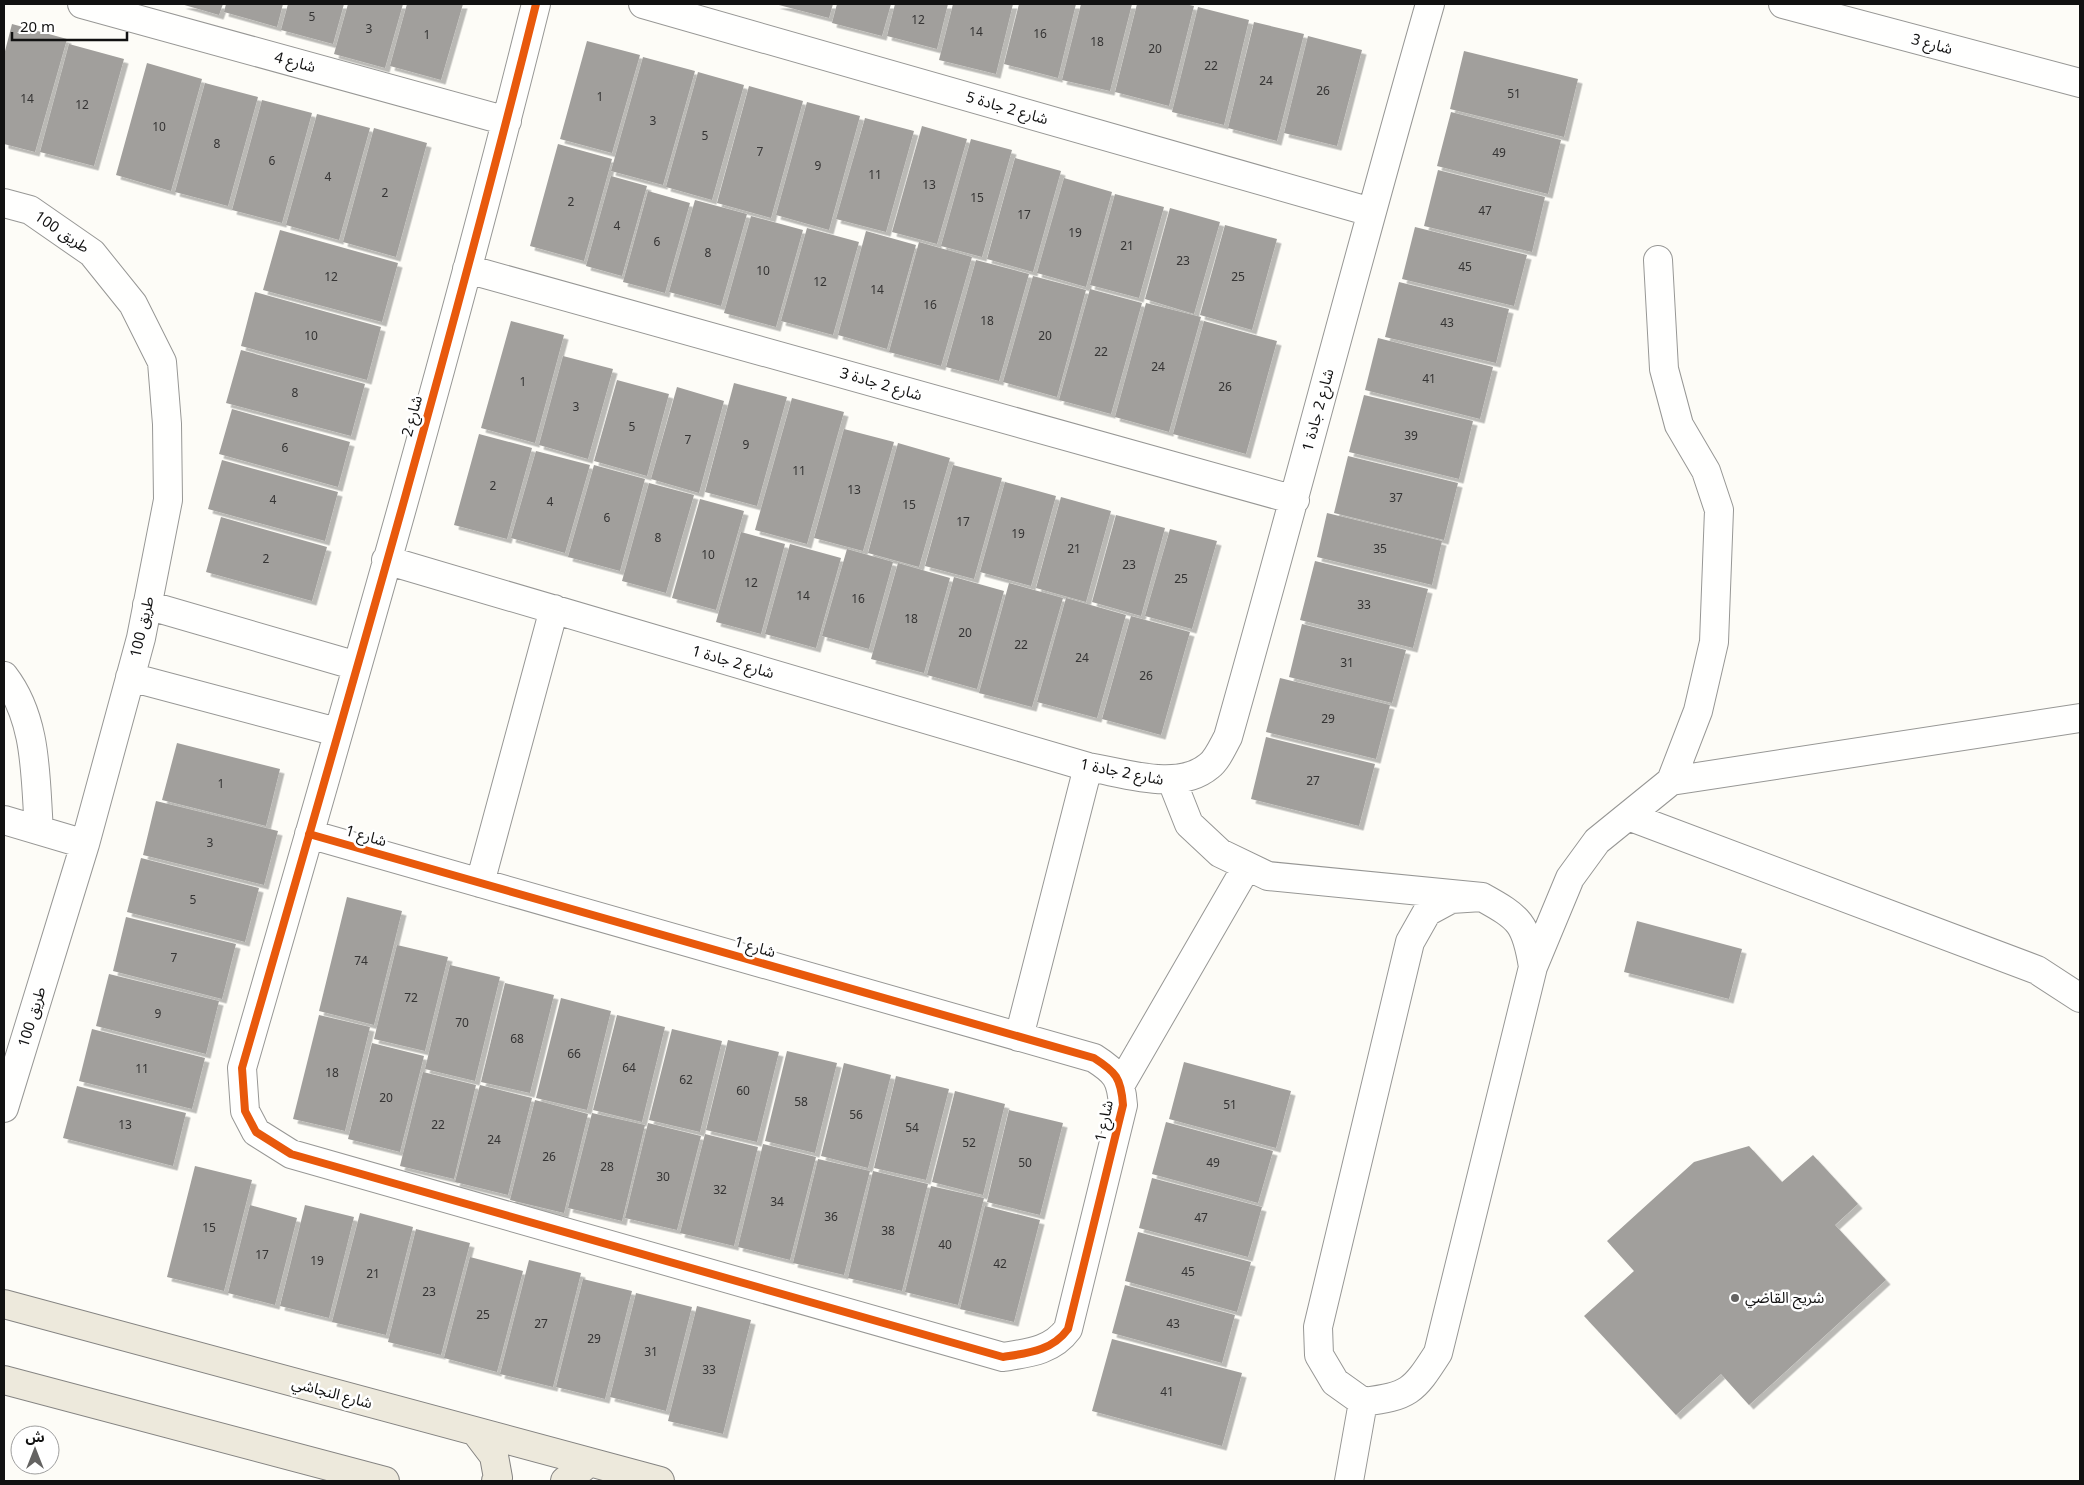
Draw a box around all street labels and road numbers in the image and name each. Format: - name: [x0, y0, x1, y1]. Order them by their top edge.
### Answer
- street label: شارع 3: [1908, 23, 1957, 65]
- street label: شارع 4: [271, 41, 320, 83]
- street label: شارع 2 جادة 5: [962, 81, 1052, 135]
- street label: طريق 100: [27, 201, 97, 263]
- street label: شارع 2 جادة 3: [836, 357, 926, 411]
- street label: شارع 2 جادة 1: [1292, 365, 1344, 455]
- street label: شارع 2: [391, 391, 433, 440]
- street label: طريق 100: [119, 593, 165, 661]
- street label: شارع 2 جادة 1: [688, 635, 778, 689]
- street label: شارع 2 جادة 1: [1077, 748, 1167, 796]
- street label: شارع 1: [342, 815, 391, 857]
- street label: شارع 1: [731, 926, 780, 968]
- street label: طريق 100: [8, 983, 56, 1051]
- street label: شارع 1: [1084, 1097, 1124, 1145]
- street label: شارع النجاشي: [288, 1367, 376, 1419]

